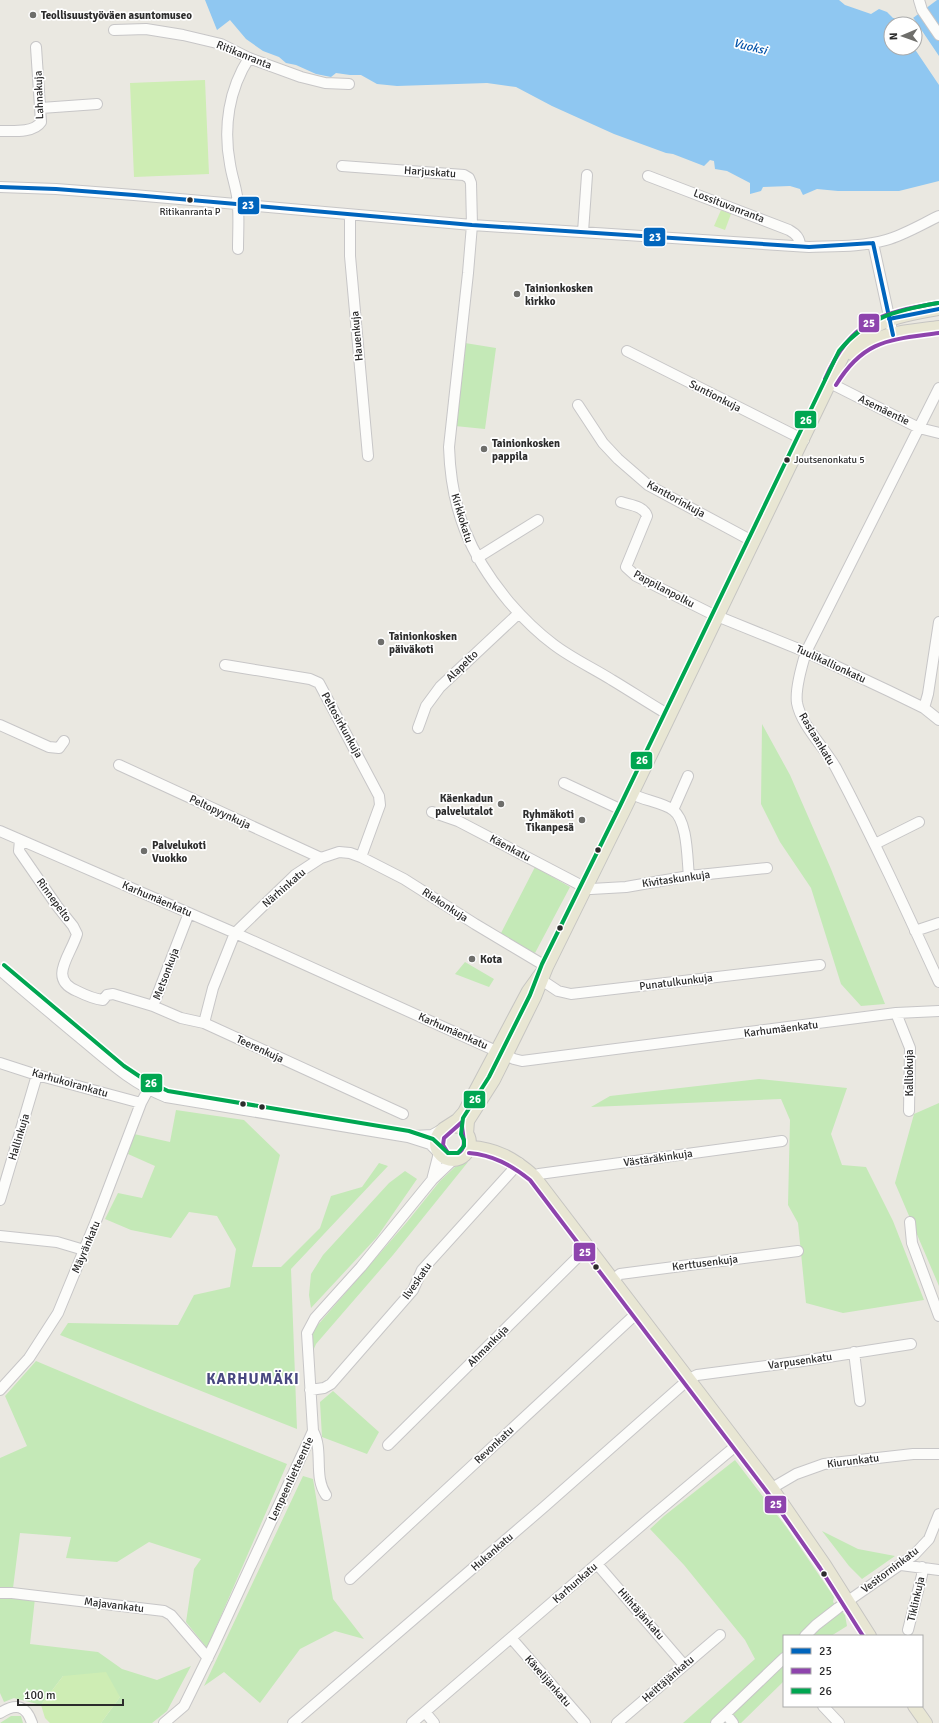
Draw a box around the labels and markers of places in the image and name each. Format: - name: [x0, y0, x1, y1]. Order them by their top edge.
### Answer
- place label: Teollisuustyöväen asuntomuseo: [41, 9, 192, 22]
- marker: Teollisuustyöväen asuntomuseo: [28, 10, 38, 20]
- marker: Ritikanranta P: [185, 195, 195, 205]
- place label: Ritikanranta P: [159, 206, 221, 218]
- place label: Tainionkosken kirkko: [525, 282, 593, 308]
- marker: Tainionkosken kirkko: [512, 289, 522, 299]
- place label: Tainionkosken pappila: [492, 437, 560, 463]
- marker: Tainionkosken pappila: [479, 444, 489, 454]
- place label: Joutsenonkatu 5: [794, 454, 865, 466]
- marker: Joutsenonkatu 5: [782, 455, 792, 465]
- place label: Tainionkosken päiväkoti: [389, 630, 457, 656]
- marker: Tainionkosken päiväkoti: [376, 637, 386, 647]
- place label: Käenkadun palvelutalot: [435, 792, 493, 818]
- marker: Käenkadun palvelutalot: [496, 799, 506, 809]
- place label: Ryhmäkoti Tikanpesä: [523, 808, 574, 834]
- marker: Ryhmäkoti Tikanpesä: [577, 815, 587, 825]
- place label: Palvelukoti Vuokko: [152, 839, 206, 865]
- unlabelled marker: [593, 845, 603, 855]
- marker: Palvelukoti Vuokko: [139, 846, 149, 856]
- unlabelled marker: [555, 923, 565, 933]
- place label: Kota: [480, 953, 503, 966]
- marker: Kota: [467, 954, 477, 964]
- unlabelled marker: [238, 1099, 248, 1109]
- unlabelled marker: [257, 1102, 267, 1112]
- unlabelled marker: [591, 1262, 601, 1272]
- unlabelled marker: [819, 1569, 829, 1579]

